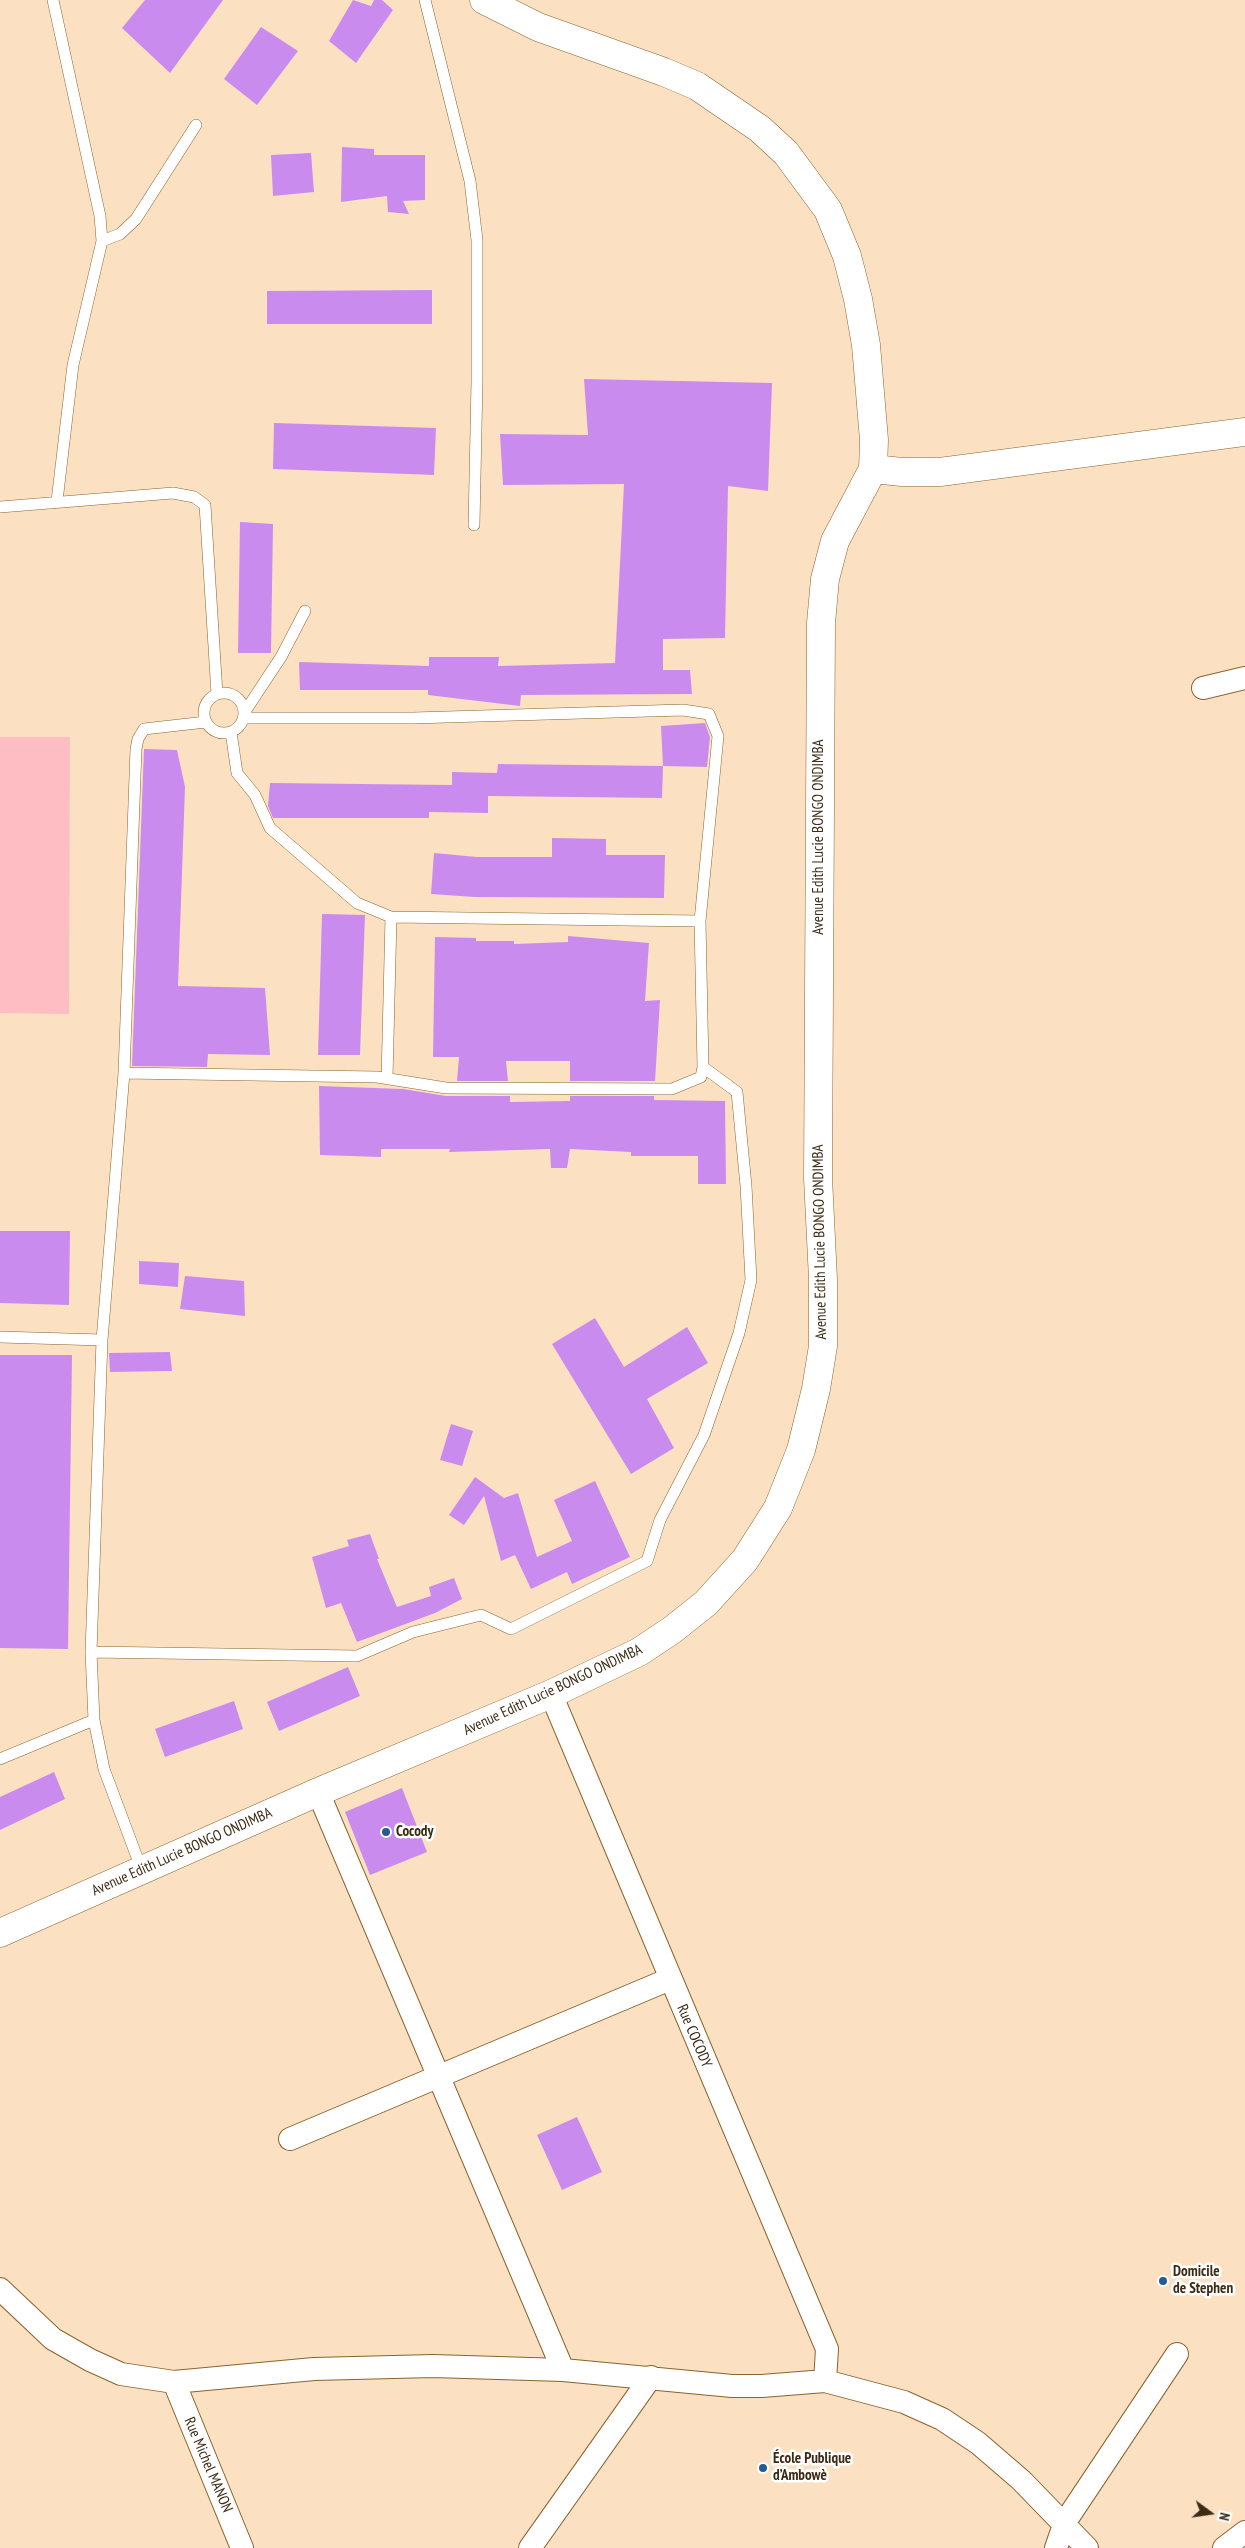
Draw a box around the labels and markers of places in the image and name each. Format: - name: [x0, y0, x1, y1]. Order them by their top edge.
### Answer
- place label: Cocody: [396, 1823, 433, 1841]
- marker: Cocody: [380, 1826, 392, 1838]
- place label: Domicile de Stephen: [1173, 2263, 1233, 2298]
- marker: Domicile de Stephen: [1157, 2275, 1169, 2287]
- place label: École Publique d’Ambowè: [773, 2450, 851, 2485]
- marker: École Publique d’Ambowè: [757, 2462, 769, 2474]

